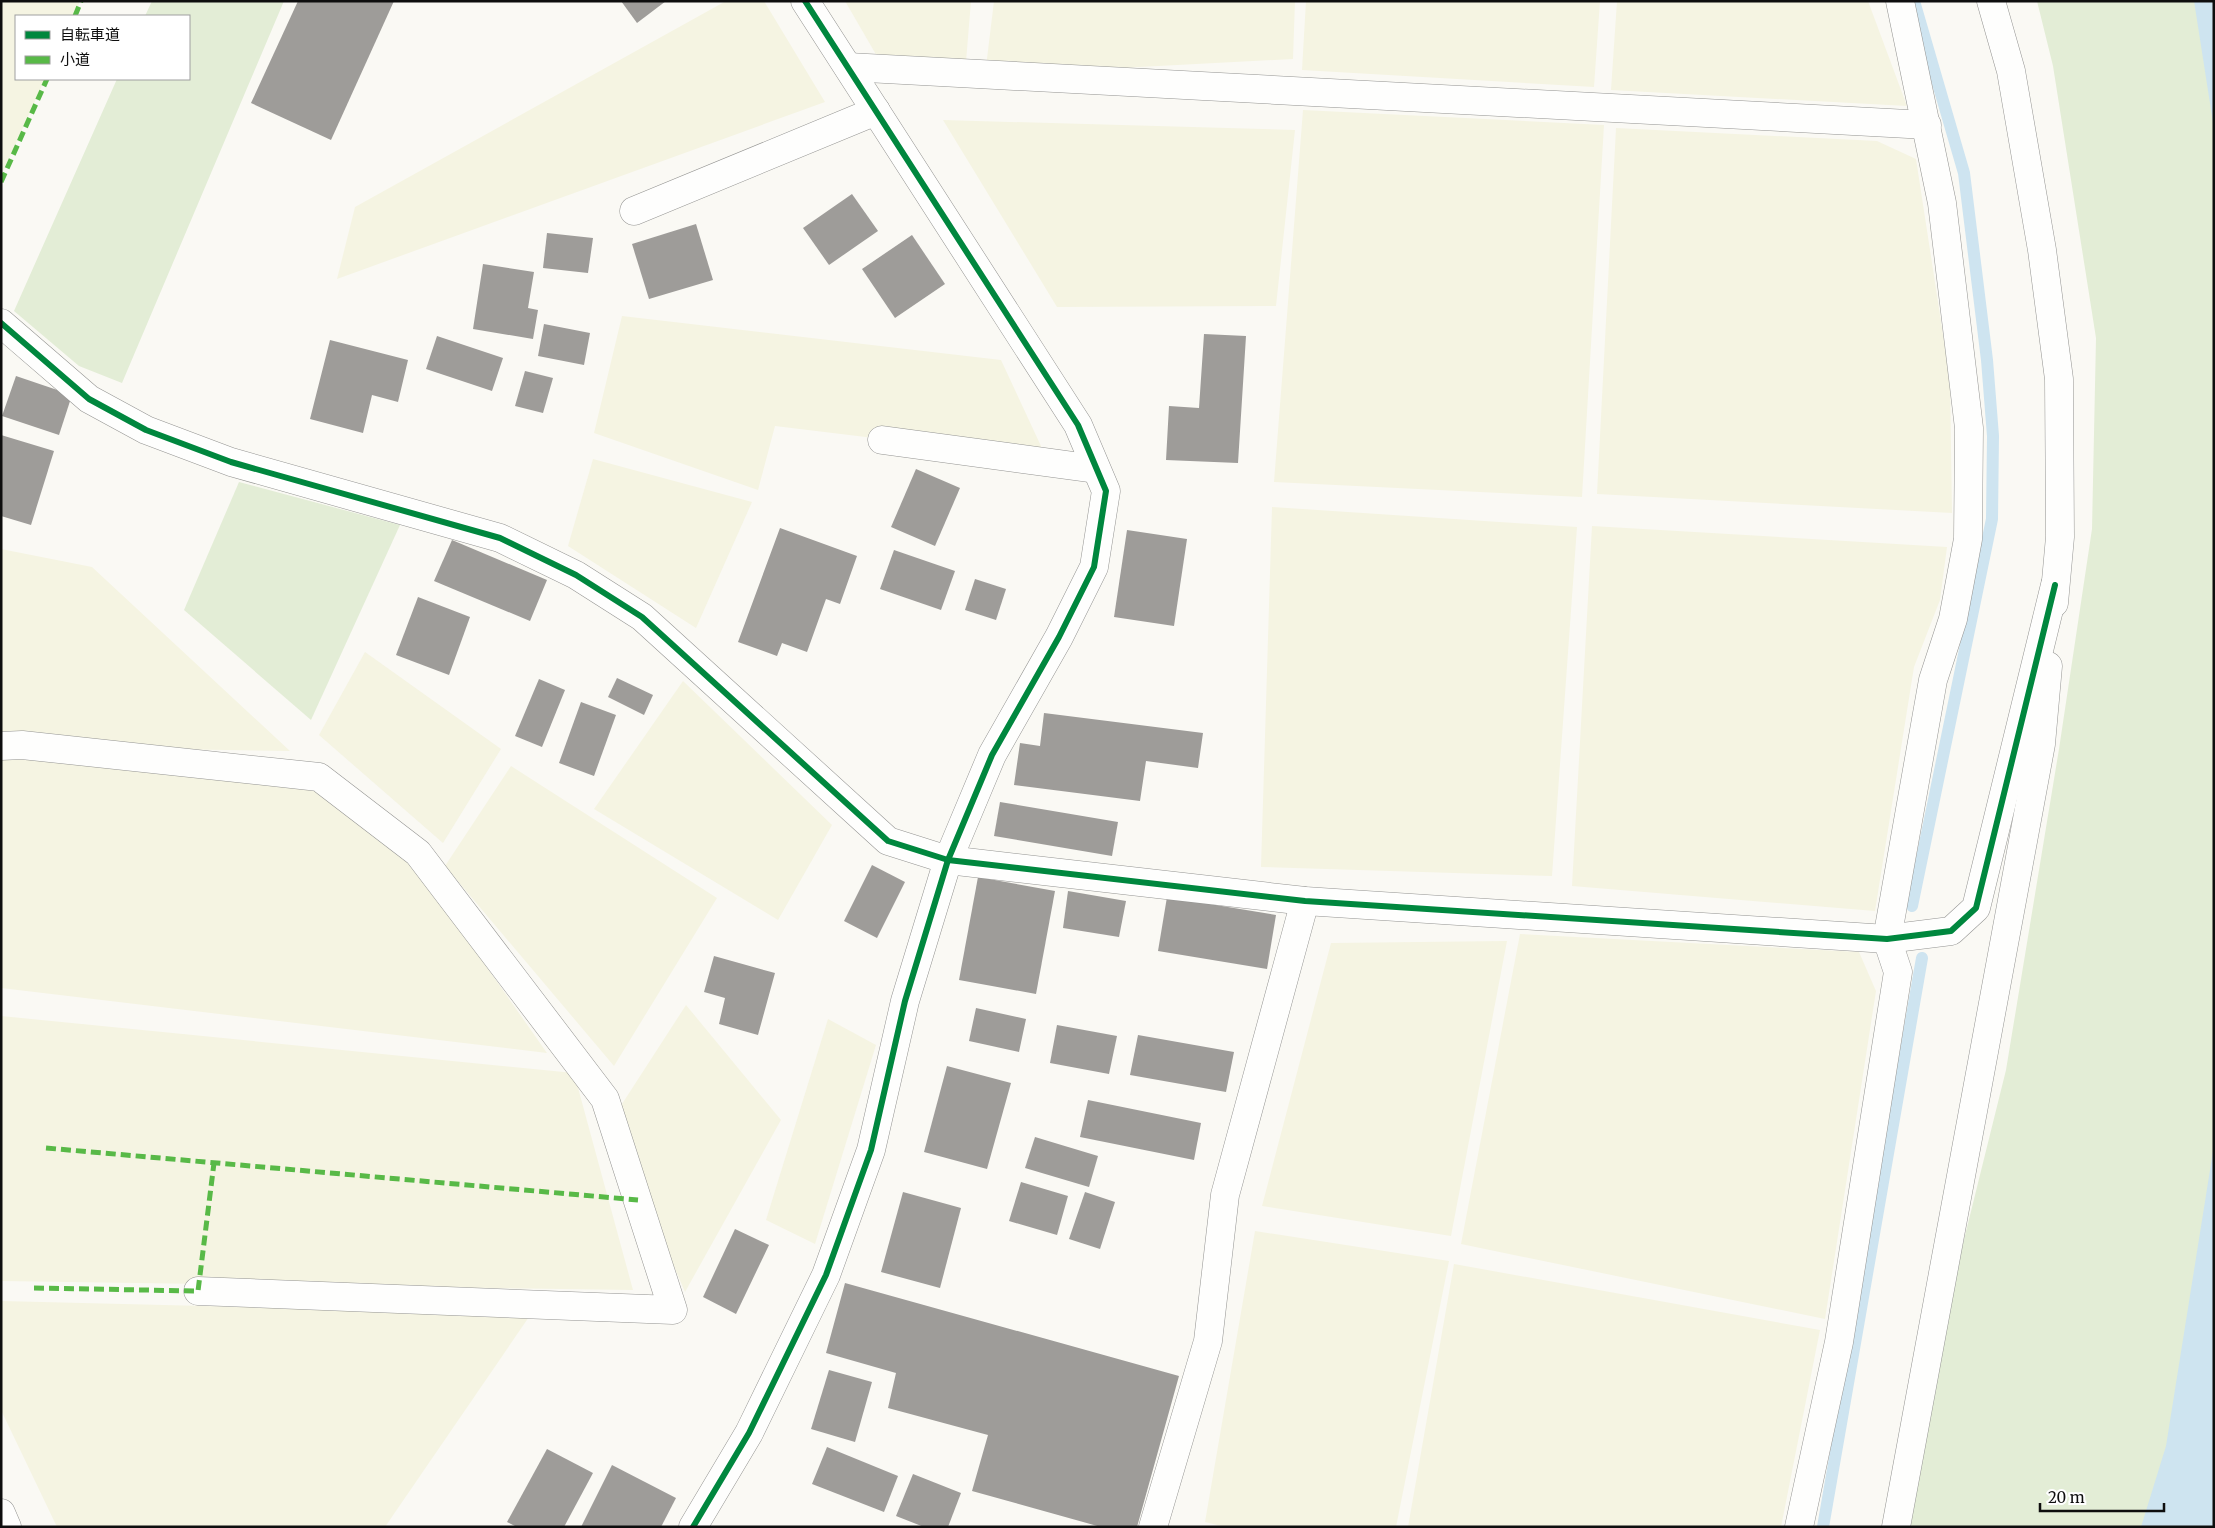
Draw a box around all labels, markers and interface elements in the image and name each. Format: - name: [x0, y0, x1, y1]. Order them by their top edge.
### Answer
- legend: [15, 15, 190, 80]
- text: 自転車道: [60, 25, 120, 44]
- text: 小道: [60, 50, 90, 69]
- scale bar: [2040, 1480, 2164, 1512]
- text: 20 m: [2048, 1488, 2085, 1507]

